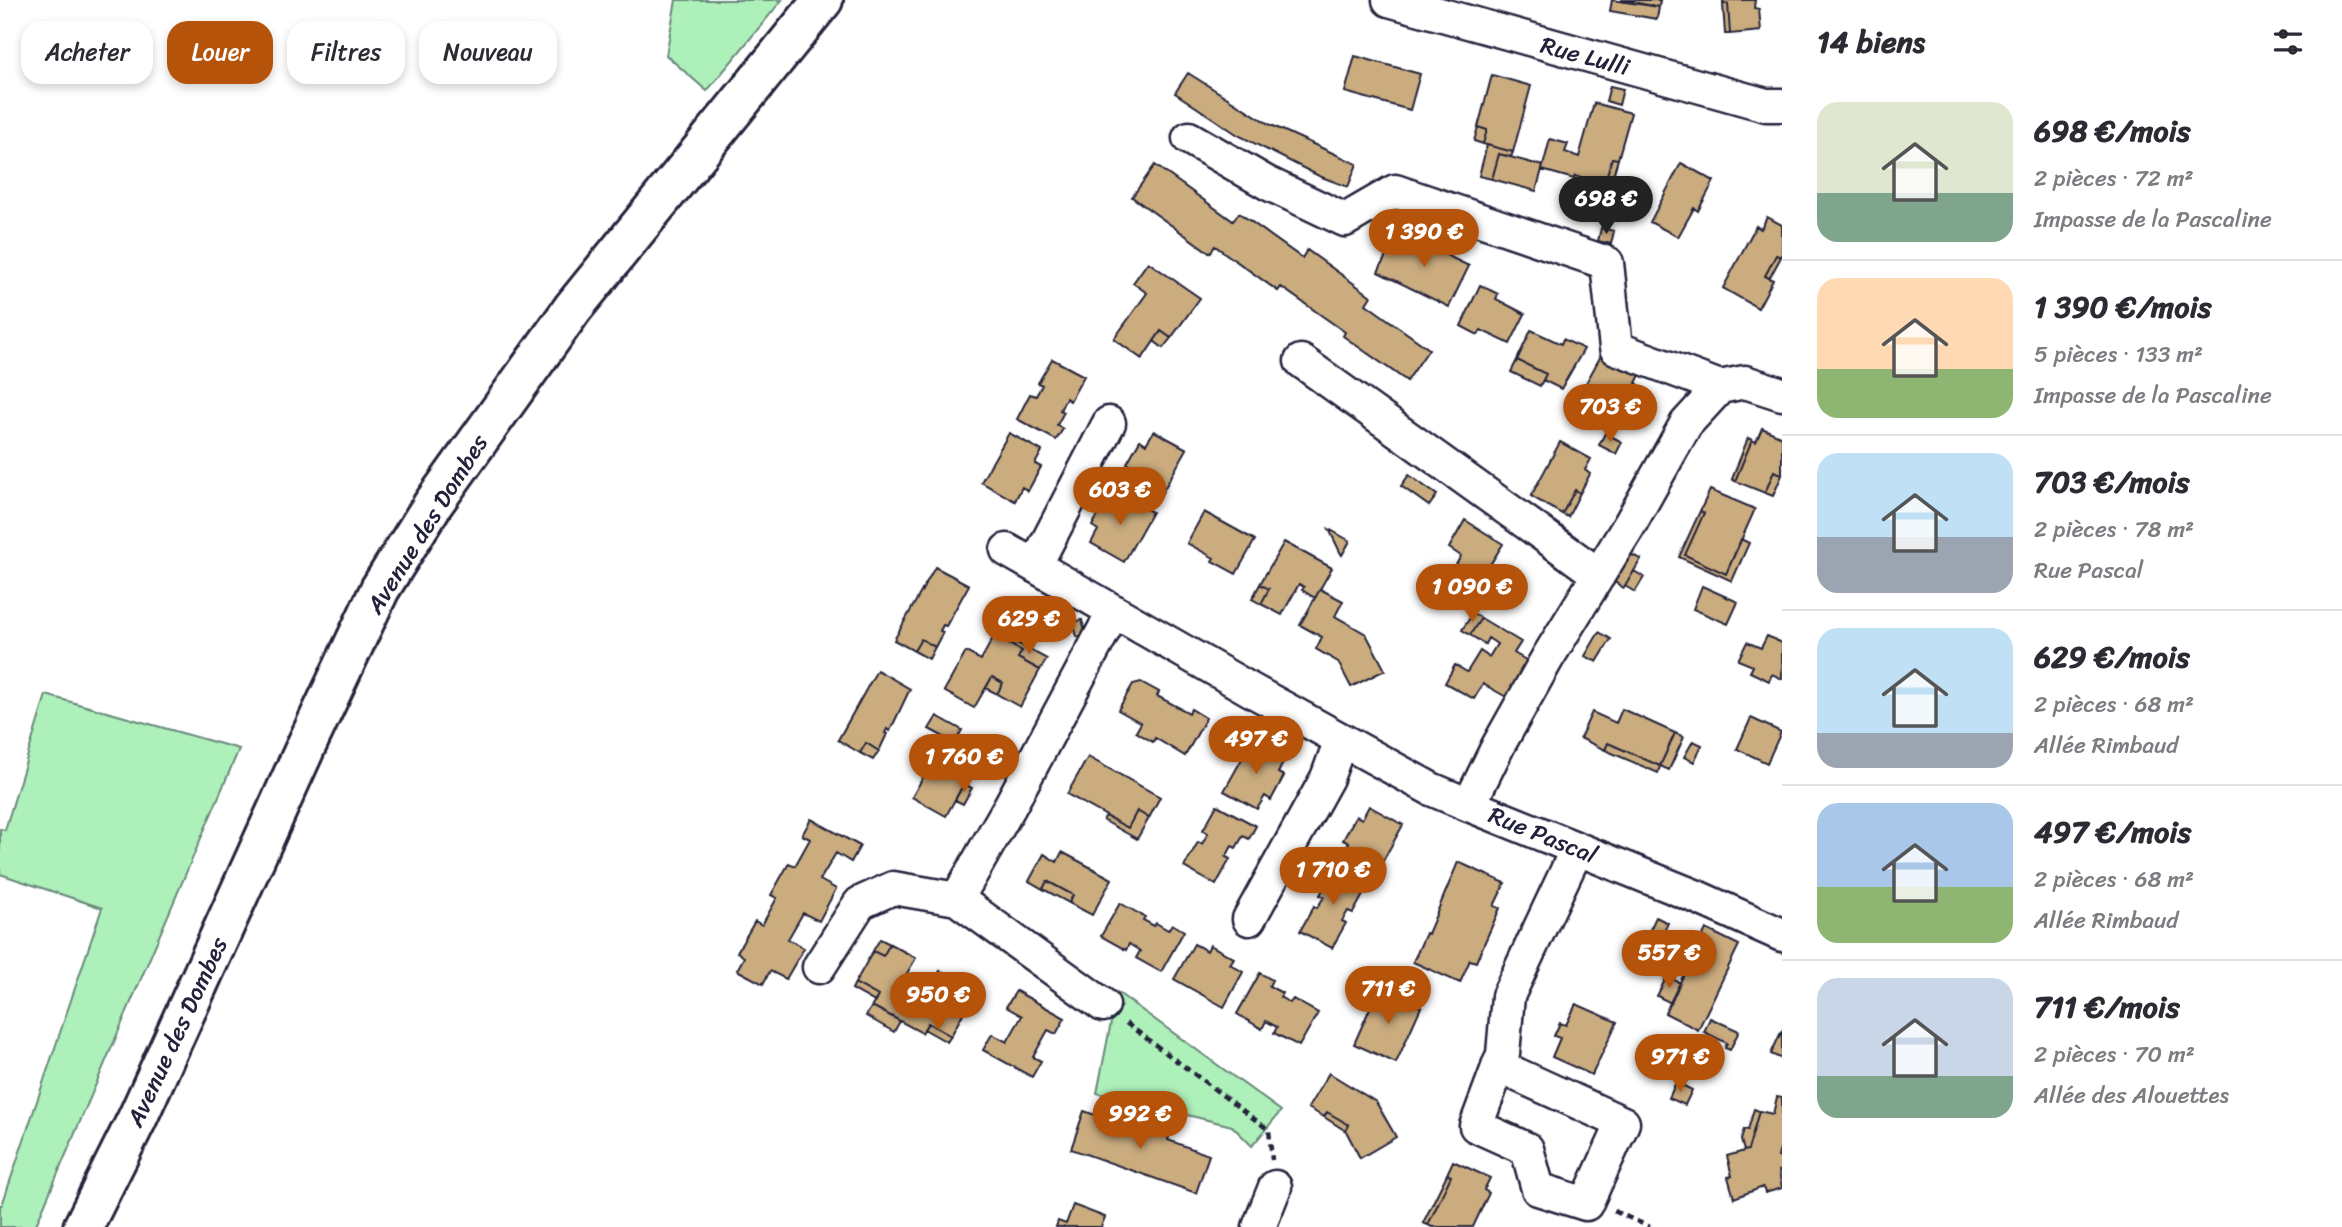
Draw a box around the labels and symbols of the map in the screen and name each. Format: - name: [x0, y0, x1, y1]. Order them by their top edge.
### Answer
- street label: Rue Lulli: [1536, 24, 1635, 88]
- pin: 698 €: [1557, 176, 1655, 236]
- pin: 1 390 €: [1359, 210, 1489, 269]
- pin: 703 €: [1561, 384, 1659, 444]
- street label: Avenue des Dombes: [354, 425, 500, 623]
- pin: 603 €: [1071, 468, 1169, 527]
- pin: 1 090 €: [1407, 564, 1537, 624]
- pin: 629 €: [980, 596, 1078, 656]
- pin: 497 €: [1207, 716, 1305, 776]
- pin: 1 760 €: [899, 734, 1029, 794]
- street label: Rue Pascal: [1482, 794, 1605, 876]
- pin: 1 710 €: [1268, 848, 1398, 907]
- street label: Avenue des Dombes: [114, 929, 240, 1135]
- pin: 557 €: [1620, 930, 1718, 990]
- pin: 711 €: [1339, 967, 1437, 1026]
- pin: 950 €: [889, 972, 987, 1032]
- pin: 971 €: [1631, 1034, 1729, 1094]
- pin: 992 €: [1091, 1092, 1189, 1151]

